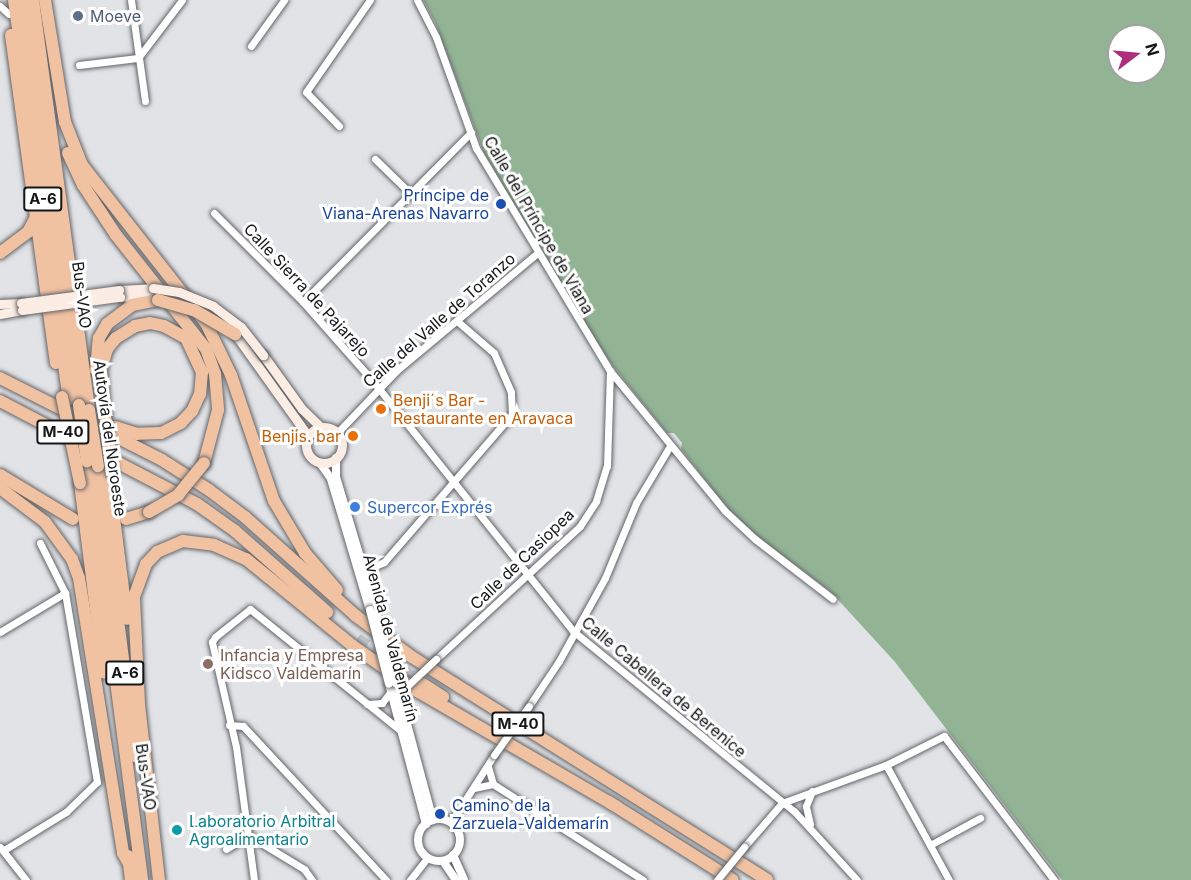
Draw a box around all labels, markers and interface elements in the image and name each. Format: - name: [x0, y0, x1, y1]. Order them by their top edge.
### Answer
- place label: Moeve: [90, 6, 141, 26]
- marker: Moeve: [71, 9, 85, 23]
- north arrow: [1107, 24, 1167, 84]
- text: N: [1141, 41, 1164, 58]
- street label: Calle del Príncipe de Viana: [480, 133, 598, 317]
- place label: Príncipe de Viana-Arenas Navarro: [322, 185, 489, 223]
- road number: A-6: [22, 187, 64, 211]
- marker: Príncipe de Viana-Arenas Navarro: [494, 197, 508, 211]
- street label: Calle Sierra de Pajarejo: [240, 219, 374, 361]
- street label: Calle del Valle de Toranzo: [359, 249, 519, 391]
- street label: Bus-VAO: [68, 260, 96, 330]
- street label: Autovía del Noroeste: [90, 358, 130, 518]
- place label: Benji´s Bar - Restaurante en Aravaca: [393, 390, 573, 428]
- marker: Benji´s Bar - Restaurante en Aravaca: [374, 402, 388, 416]
- road number: M-40: [36, 420, 90, 444]
- place label: Benjis. bar: [261, 426, 341, 446]
- marker: Benjis. bar: [346, 429, 360, 443]
- place label: Supercor Exprés: [367, 497, 493, 517]
- marker: Supercor Exprés: [348, 500, 362, 514]
- street label: Calle de Casiopea: [466, 505, 578, 613]
- street label: Avenida de Valdemarín: [359, 552, 423, 724]
- street label: Calle Cabellera de Berenice: [578, 612, 750, 762]
- place label: Infancia y Empresa Kidsco Valdemarín: [220, 645, 364, 683]
- marker: Infancia y Empresa Kidsco Valdemarín: [201, 657, 215, 671]
- road number: A-6: [104, 661, 146, 685]
- road number: M-40: [491, 712, 545, 736]
- street label: Bus-VAO: [132, 742, 160, 812]
- place label: Camino de la Zarzuela-Valdemarín: [452, 795, 609, 833]
- marker: Camino de la Zarzuela-Valdemarín: [433, 807, 447, 821]
- place label: Laboratorio Arbitral Agroalimentario: [189, 811, 335, 849]
- marker: Laboratorio Arbitral Agroalimentario: [170, 823, 184, 837]

